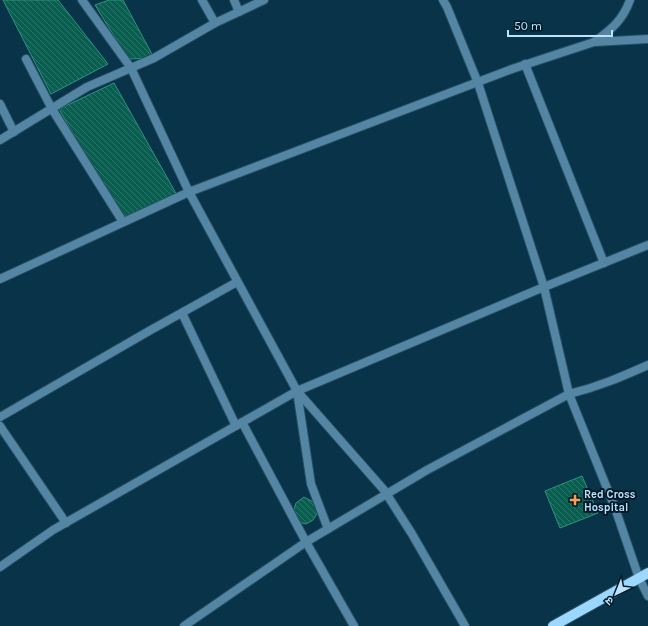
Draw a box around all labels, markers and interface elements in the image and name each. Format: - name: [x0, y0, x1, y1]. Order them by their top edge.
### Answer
- scale bar: [508, 12, 612, 38]
- text: 50 m: [514, 19, 542, 33]
- place label: Red Cross Hospital: [584, 488, 636, 514]
- marker: Red Cross Hospital: [569, 494, 581, 506]
- north arrow: [596, 574, 636, 614]
- text: उ: [602, 594, 616, 608]

